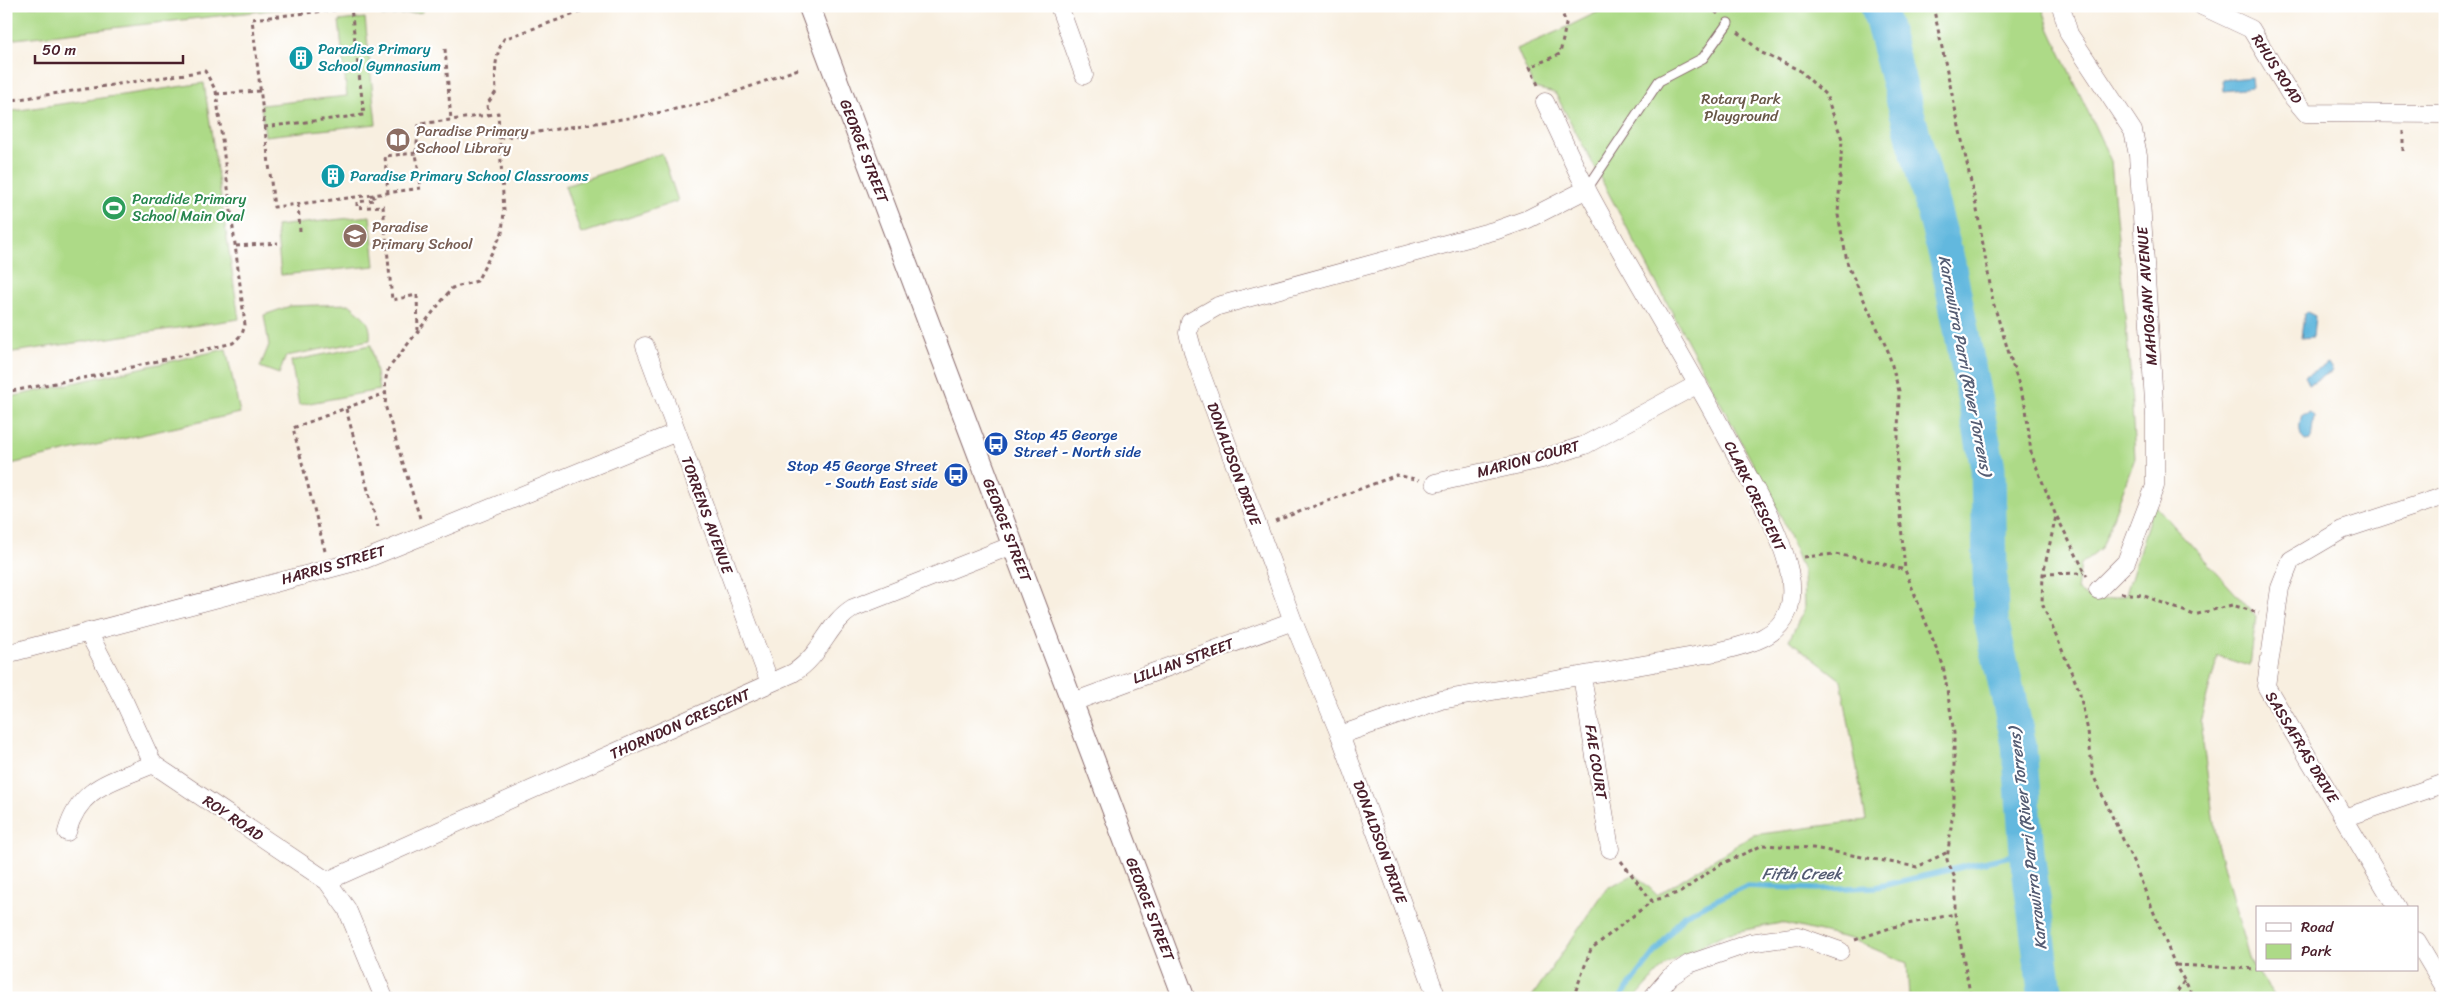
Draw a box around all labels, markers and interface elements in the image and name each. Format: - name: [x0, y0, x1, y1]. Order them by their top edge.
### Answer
- street label: RHUS ROAD: [2245, 29, 2309, 109]
- scale bar: [35, 32, 182, 64]
- place label: Paradise Primary School Gymnasium: [318, 36, 441, 79]
- text: 50 m: [42, 37, 77, 63]
- building icon: Paradise Primary School Gymnasium: [288, 45, 314, 71]
- park label: Rotary Park Playground: [1701, 86, 1781, 129]
- street label: GEORGE STREET: [832, 95, 896, 208]
- place label: Paradise Primary School Library: [416, 118, 529, 161]
- library icon: Paradise Primary School Library: [385, 127, 411, 153]
- building icon: Paradise Primary School Classrooms: [320, 163, 346, 189]
- place label: Paradise Primary School Classrooms: [350, 163, 589, 189]
- place label: Paradide Primary School Main Oval: [132, 186, 246, 229]
- sports icon: Paradide Primary School Main Oval: [101, 195, 127, 221]
- place label: Paradise Primary School: [372, 214, 473, 257]
- school or university icon: Paradise Primary School: [342, 223, 368, 249]
- street label: MAHOGANY AVENUE: [2129, 224, 2165, 366]
- water label: Karrawirra Parri (River Torrens): [1930, 253, 2002, 481]
- street label: DONALDSON DRIVE: [1200, 399, 1269, 531]
- place label: Stop 45 George Street - North side: [1014, 422, 1142, 465]
- bus stop icon: Stop 45 George Street - North side: [983, 431, 1009, 457]
- street label: MARION COURT: [1474, 432, 1584, 485]
- street label: CLARK CRESCENT: [1717, 436, 1794, 557]
- street label: TORRENS AVENUE: [674, 452, 741, 579]
- place label: Stop 45 George Street - South East side: [787, 453, 938, 496]
- bus stop icon: Stop 45 George Street - South East side: [943, 462, 969, 488]
- street label: GEORGE STREET: [975, 474, 1039, 587]
- street label: HARRIS STREET: [278, 537, 389, 592]
- street label: LILLIAN STREET: [1129, 630, 1238, 691]
- street label: THORNDON CRESCENT: [605, 681, 756, 767]
- street label: SASSAFRAS DRIVE: [2258, 686, 2347, 809]
- street label: FAE COURT: [1577, 723, 1615, 803]
- water label: Karrawirra Parri (River Torrens): [1999, 723, 2055, 952]
- street label: DONALDSON DRIVE: [1346, 777, 1415, 909]
- street label: ROY ROAD: [197, 788, 269, 848]
- street label: GEORGE STREET: [1118, 853, 1182, 966]
- water label: Fifth Creek: [1762, 859, 1844, 888]
- legend: [2256, 906, 2418, 972]
- text: Road: [2301, 914, 2334, 940]
- text: Park: [2301, 938, 2332, 964]

